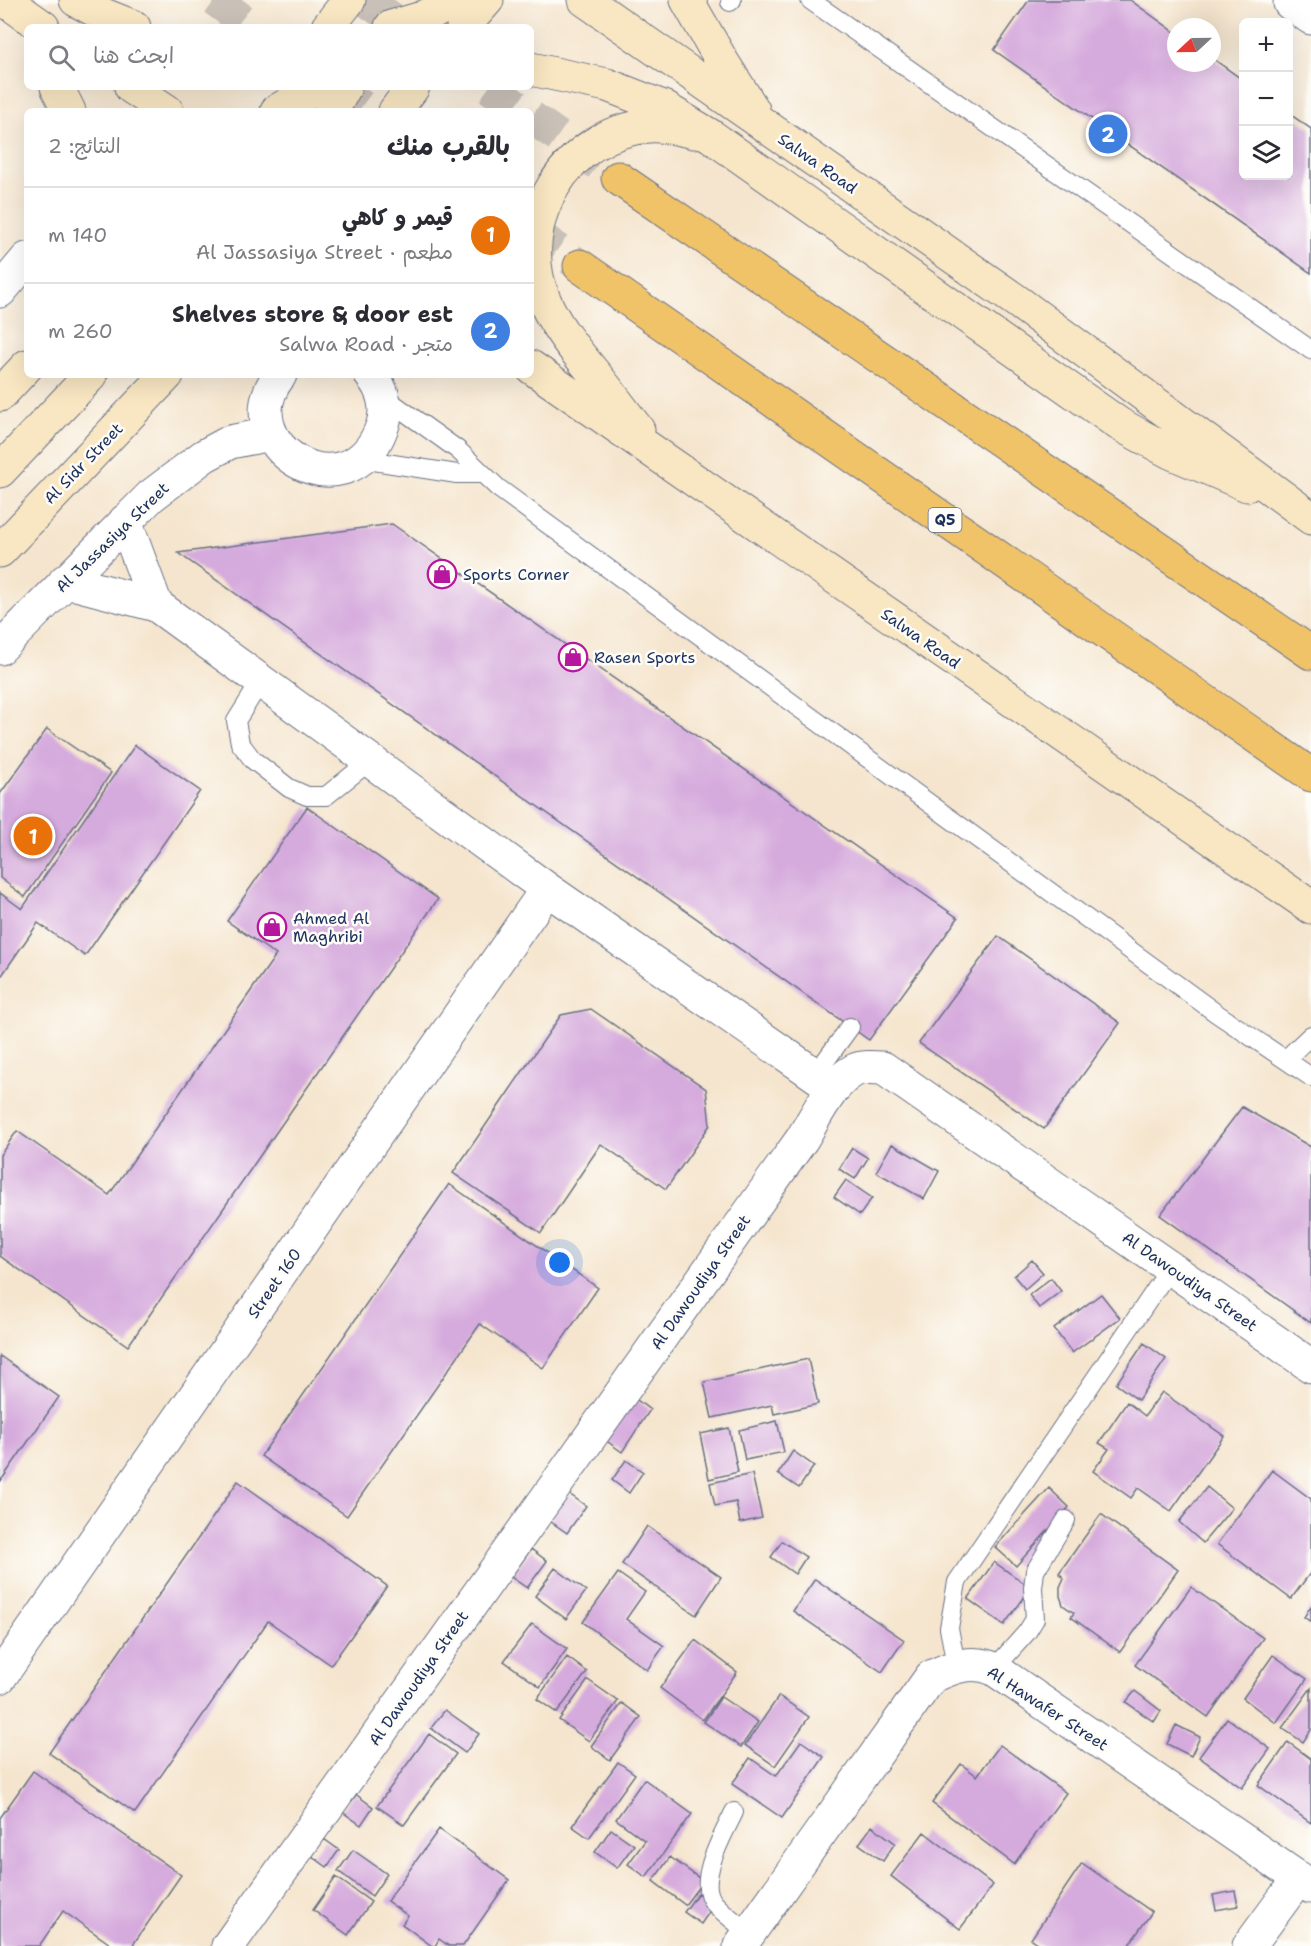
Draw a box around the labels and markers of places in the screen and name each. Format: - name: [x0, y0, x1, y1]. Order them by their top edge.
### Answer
- pin: 2: [1088, 112, 1128, 156]
- shop icon: Sports Corner: [426, 558, 458, 590]
- place label: Sports Corner: [463, 564, 570, 585]
- shop icon: Rasen Sports: [557, 641, 589, 673]
- place label: Rasen Sports: [594, 647, 696, 668]
- pin: 1: [14, 814, 52, 858]
- place label: Ahmed Al Maghribi: [293, 908, 369, 947]
- shop icon: Ahmed Al Maghribi: [256, 911, 288, 943]

